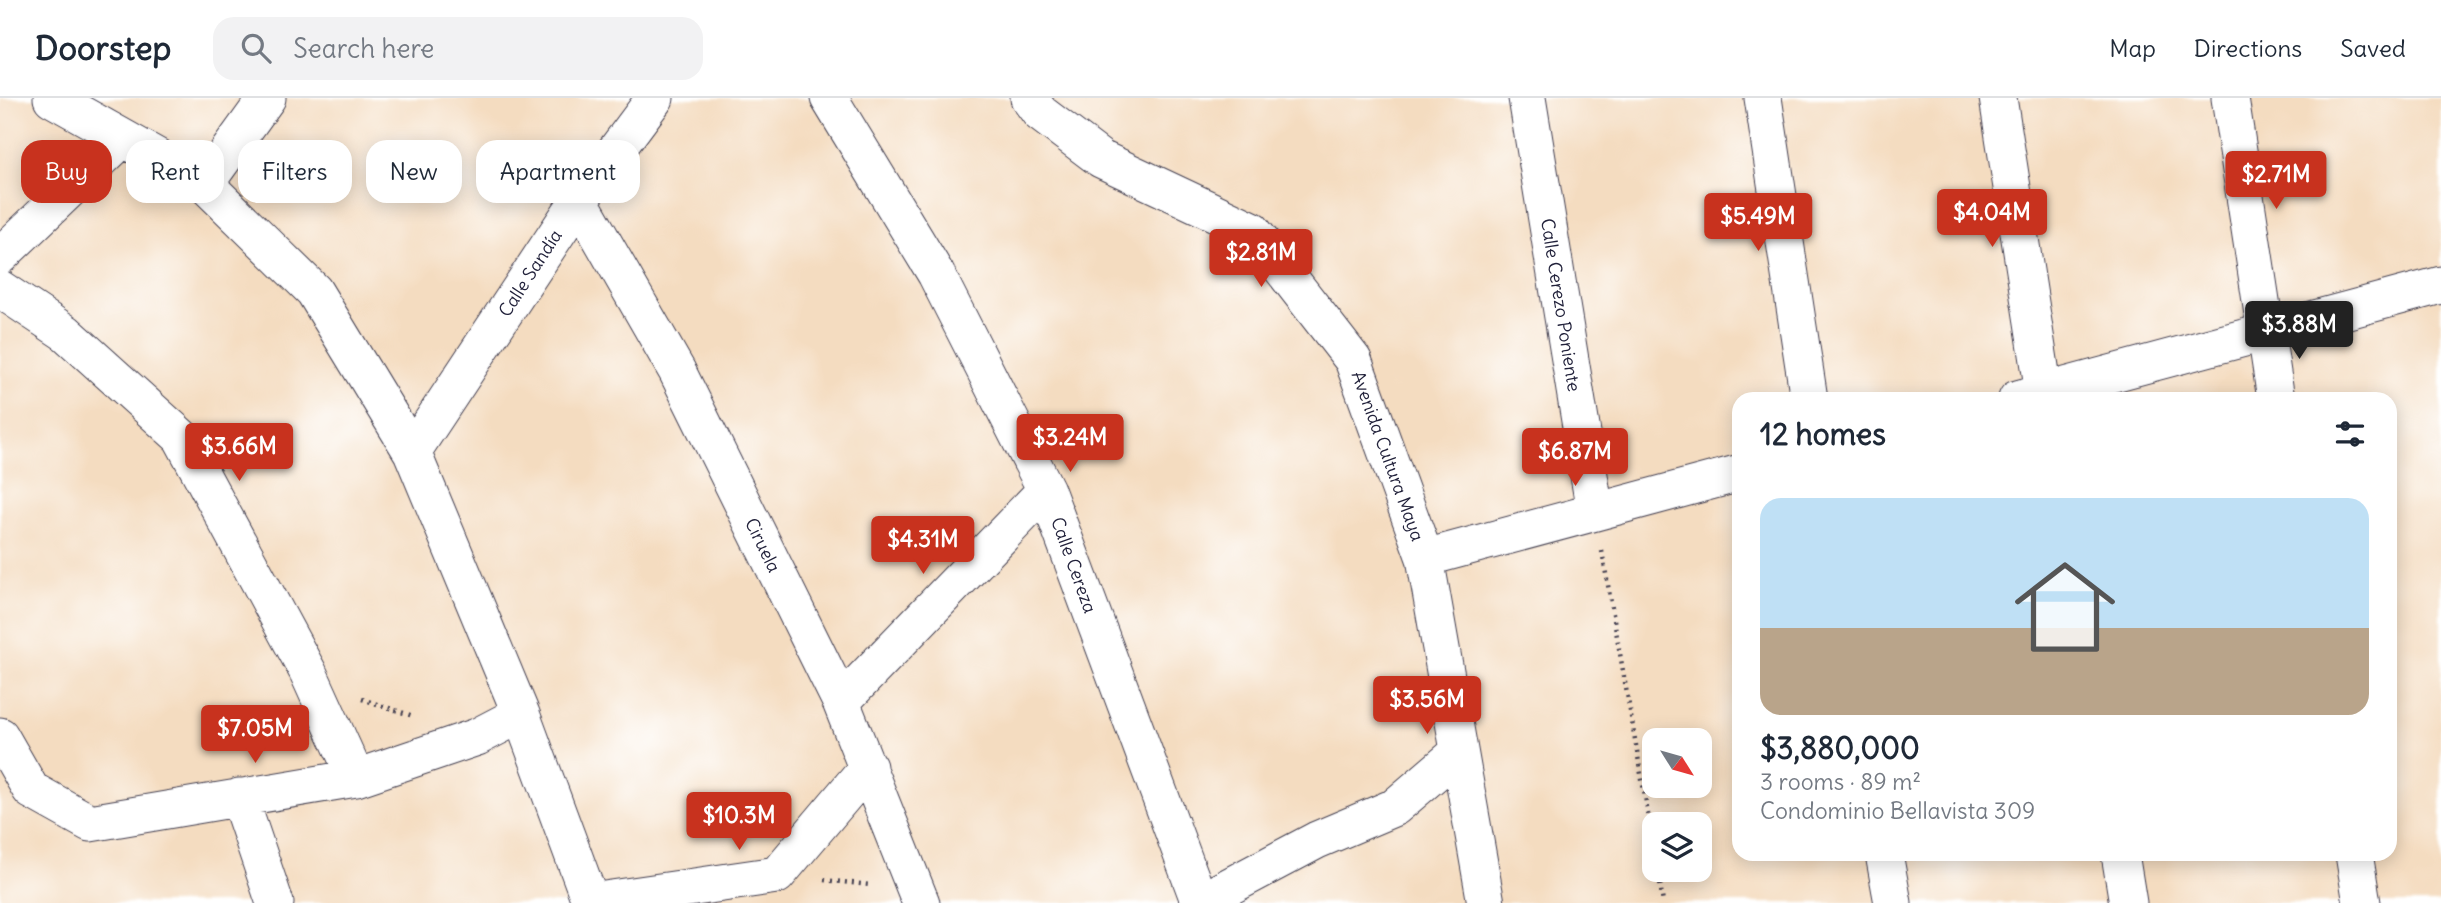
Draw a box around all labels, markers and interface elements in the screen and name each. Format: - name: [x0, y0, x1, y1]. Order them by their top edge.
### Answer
- search box: [213, 17, 703, 80]
- text: Doorstep: [35, 27, 171, 69]
- icon: search: [237, 29, 275, 67]
- text: Search here: [293, 32, 434, 65]
- text: Map: [2109, 33, 2156, 63]
- text: Directions: [2194, 33, 2302, 63]
- text: Saved: [2340, 33, 2406, 63]
- chip: Buy: [21, 140, 112, 203]
- chip: Rent: [126, 140, 224, 203]
- chip: Filters: [238, 140, 352, 203]
- chip: New: [366, 140, 462, 203]
- chip: Apartment: [476, 140, 640, 203]
- pin: $2.71M: [2219, 152, 2333, 211]
- text: $2.71M: [2241, 159, 2311, 188]
- pin: $4.04M: [1935, 190, 2049, 249]
- pin: $5.49M: [1701, 194, 1815, 253]
- text: $4.04M: [1953, 197, 2031, 226]
- text: $5.49M: [1720, 201, 1796, 230]
- street label: Calle Cerezo Poniente: [1536, 217, 1586, 393]
- street label: Calle Sandía: [493, 225, 567, 321]
- pin: $2.81M: [1204, 230, 1318, 289]
- text: $2.81M: [1225, 237, 1297, 266]
- pin: $3.88M: [2242, 302, 2356, 361]
- text: $3.88M: [2261, 309, 2337, 338]
- street label: Avenida Cultura Maya: [1347, 368, 1429, 544]
- pin: $3.24M: [1013, 414, 1127, 474]
- text: 12 homes: [1760, 415, 1886, 453]
- icon: filters: [2331, 415, 2369, 453]
- text: $3.24M: [1033, 422, 1107, 451]
- pin: $3.66M: [182, 424, 296, 483]
- pin: $6.87M: [1518, 428, 1632, 488]
- text: $3.66M: [201, 431, 277, 460]
- text: $6.87M: [1538, 436, 1612, 465]
- street label: Ciruela: [740, 514, 786, 576]
- street label: Calle Cereza: [1046, 514, 1102, 616]
- pin: $4.31M: [866, 517, 980, 576]
- text: $4.31M: [887, 524, 959, 553]
- icon: home: [2002, 544, 2128, 670]
- pin: $3.56M: [1370, 676, 1484, 736]
- text: $3.56M: [1389, 684, 1465, 713]
- pin: $7.05M: [198, 706, 312, 765]
- text: $7.05M: [217, 713, 293, 742]
- north arrow: [1642, 728, 1712, 798]
- map controls: [1642, 728, 1712, 882]
- text: $3,880,000: [1760, 729, 1920, 767]
- text: 3 rooms · 89 m²: [1760, 767, 1921, 796]
- pin: $10.3M: [682, 792, 796, 852]
- text: Condominio Bellavista 309: [1760, 796, 2035, 825]
- text: $10.3M: [702, 800, 776, 829]
- button: layers: [1642, 812, 1712, 882]

